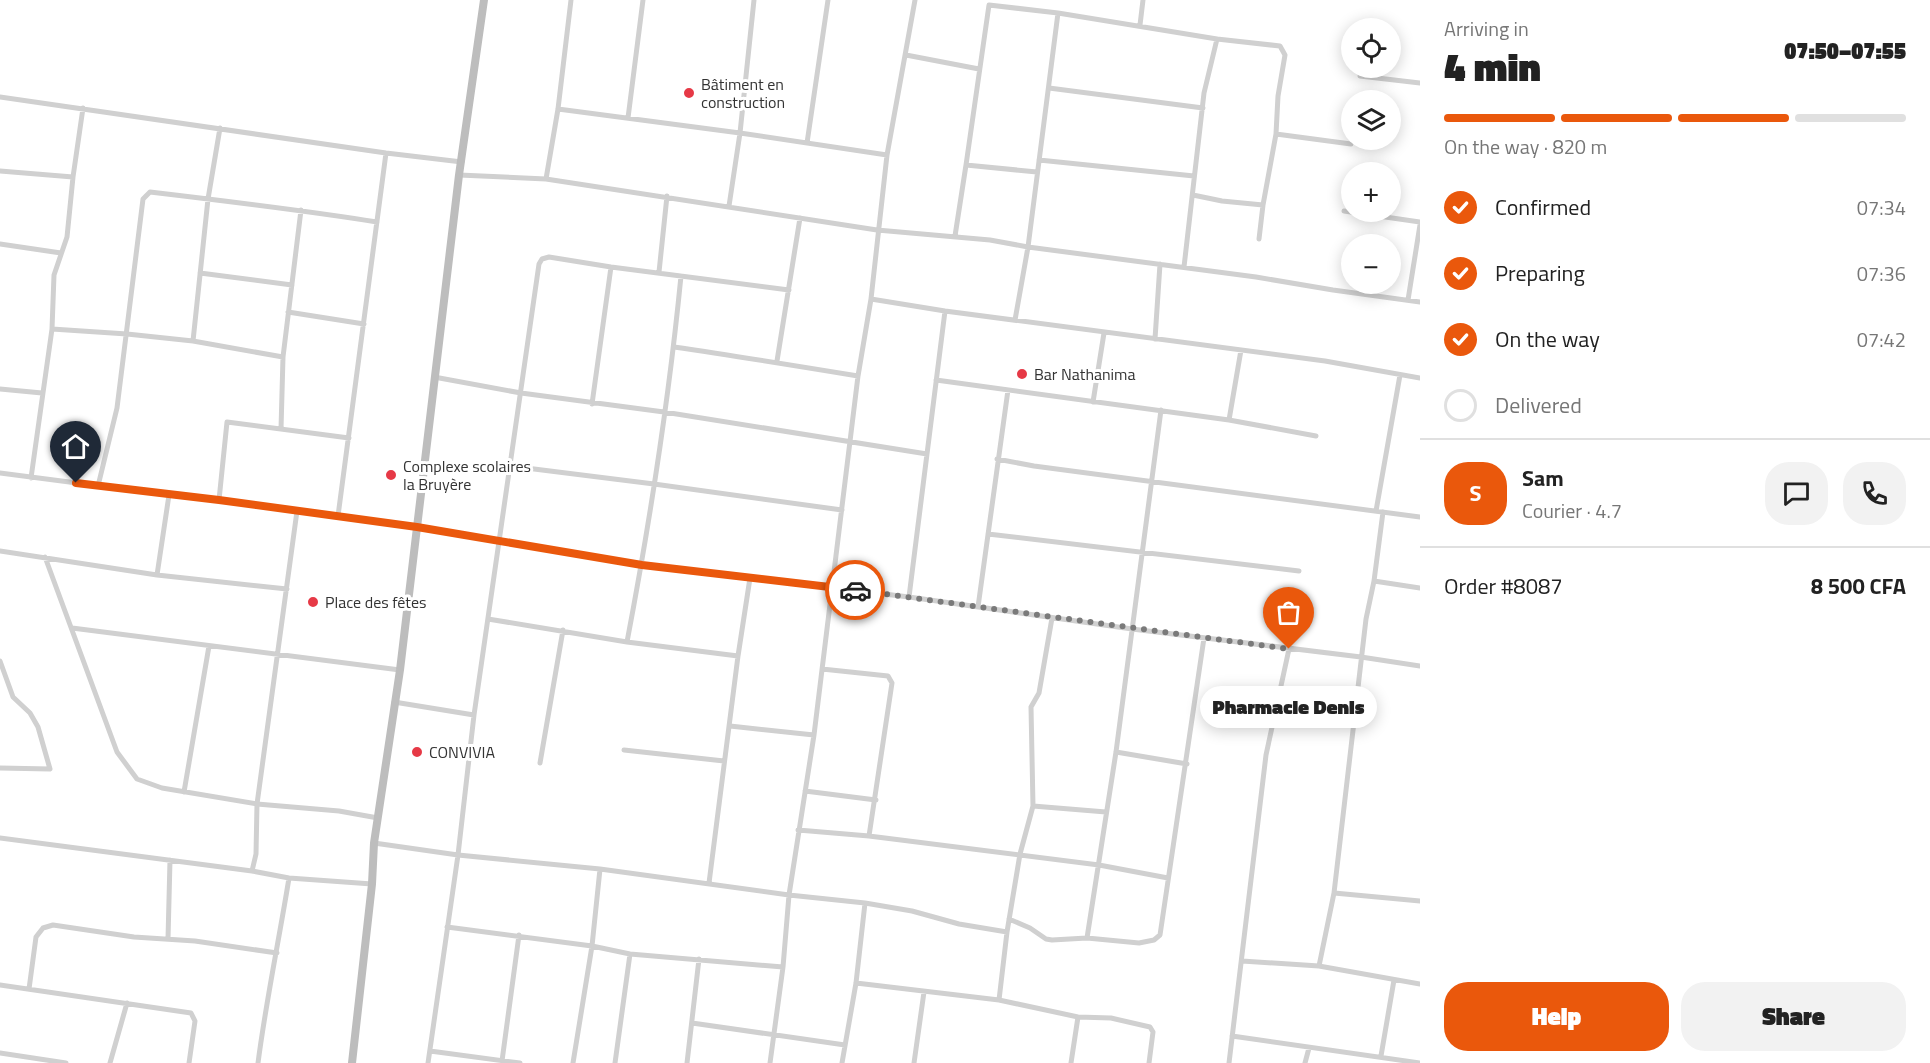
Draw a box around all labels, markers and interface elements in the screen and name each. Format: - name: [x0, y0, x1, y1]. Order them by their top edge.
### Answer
- text: Arriving in: [1444, 13, 1529, 44]
- map controls: [1341, 18, 1401, 294]
- button: locate: [1341, 18, 1401, 78]
- text: 07:50–07:55: [1784, 34, 1906, 68]
- text: 4 min: [1444, 37, 1541, 96]
- place label: Bâtiment en construction: [701, 72, 785, 114]
- marker: Bâtiment en construction: [682, 86, 696, 100]
- button: layers: [1341, 90, 1401, 150]
- text: On the way · 820 m: [1444, 131, 1607, 162]
- button: +: [1341, 162, 1401, 222]
- text: Confirmed: [1495, 190, 1591, 224]
- icon: check: [1444, 191, 1477, 224]
- text: 07:34: [1857, 192, 1906, 223]
- button: −: [1341, 234, 1401, 294]
- text: Preparing: [1495, 256, 1585, 290]
- icon: check: [1444, 257, 1477, 290]
- text: 07:36: [1857, 258, 1906, 289]
- text: On the way: [1495, 322, 1600, 356]
- icon: check: [1444, 323, 1477, 356]
- text: 07:42: [1857, 324, 1906, 355]
- place label: Bar Nathanima: [1034, 362, 1135, 386]
- marker: Bar Nathanima: [1015, 367, 1029, 381]
- text: Delivered: [1495, 388, 1582, 422]
- pin: [50, 421, 101, 483]
- icon: home: [59, 430, 92, 463]
- place label: Complexe scolaires la Bruyère: [403, 454, 531, 496]
- text: Sam: [1522, 461, 1564, 495]
- button: chat: [1765, 462, 1828, 525]
- button: phone: [1843, 462, 1906, 525]
- marker: Complexe scolaires la Bruyère: [384, 468, 398, 482]
- text: S: [1470, 476, 1481, 510]
- text: Courier · 4.7: [1522, 495, 1622, 526]
- courier: [825, 560, 885, 620]
- text: Order #8087: [1444, 569, 1563, 603]
- text: 8 500 CFA: [1811, 569, 1906, 603]
- icon: car: [839, 574, 872, 607]
- pin: [1263, 587, 1314, 649]
- place label: Place des fêtes: [325, 590, 427, 614]
- marker: Place des fêtes: [306, 595, 320, 609]
- icon: bag: [1272, 596, 1305, 629]
- callout: Pharmacie Denis: [1200, 685, 1378, 727]
- text: Pharmacie Denis: [1213, 691, 1364, 722]
- place label: CONVIVIA: [429, 740, 495, 764]
- marker: CONVIVIA: [410, 745, 424, 759]
- button: Help: [1444, 982, 1669, 1051]
- button: Share: [1681, 982, 1906, 1051]

